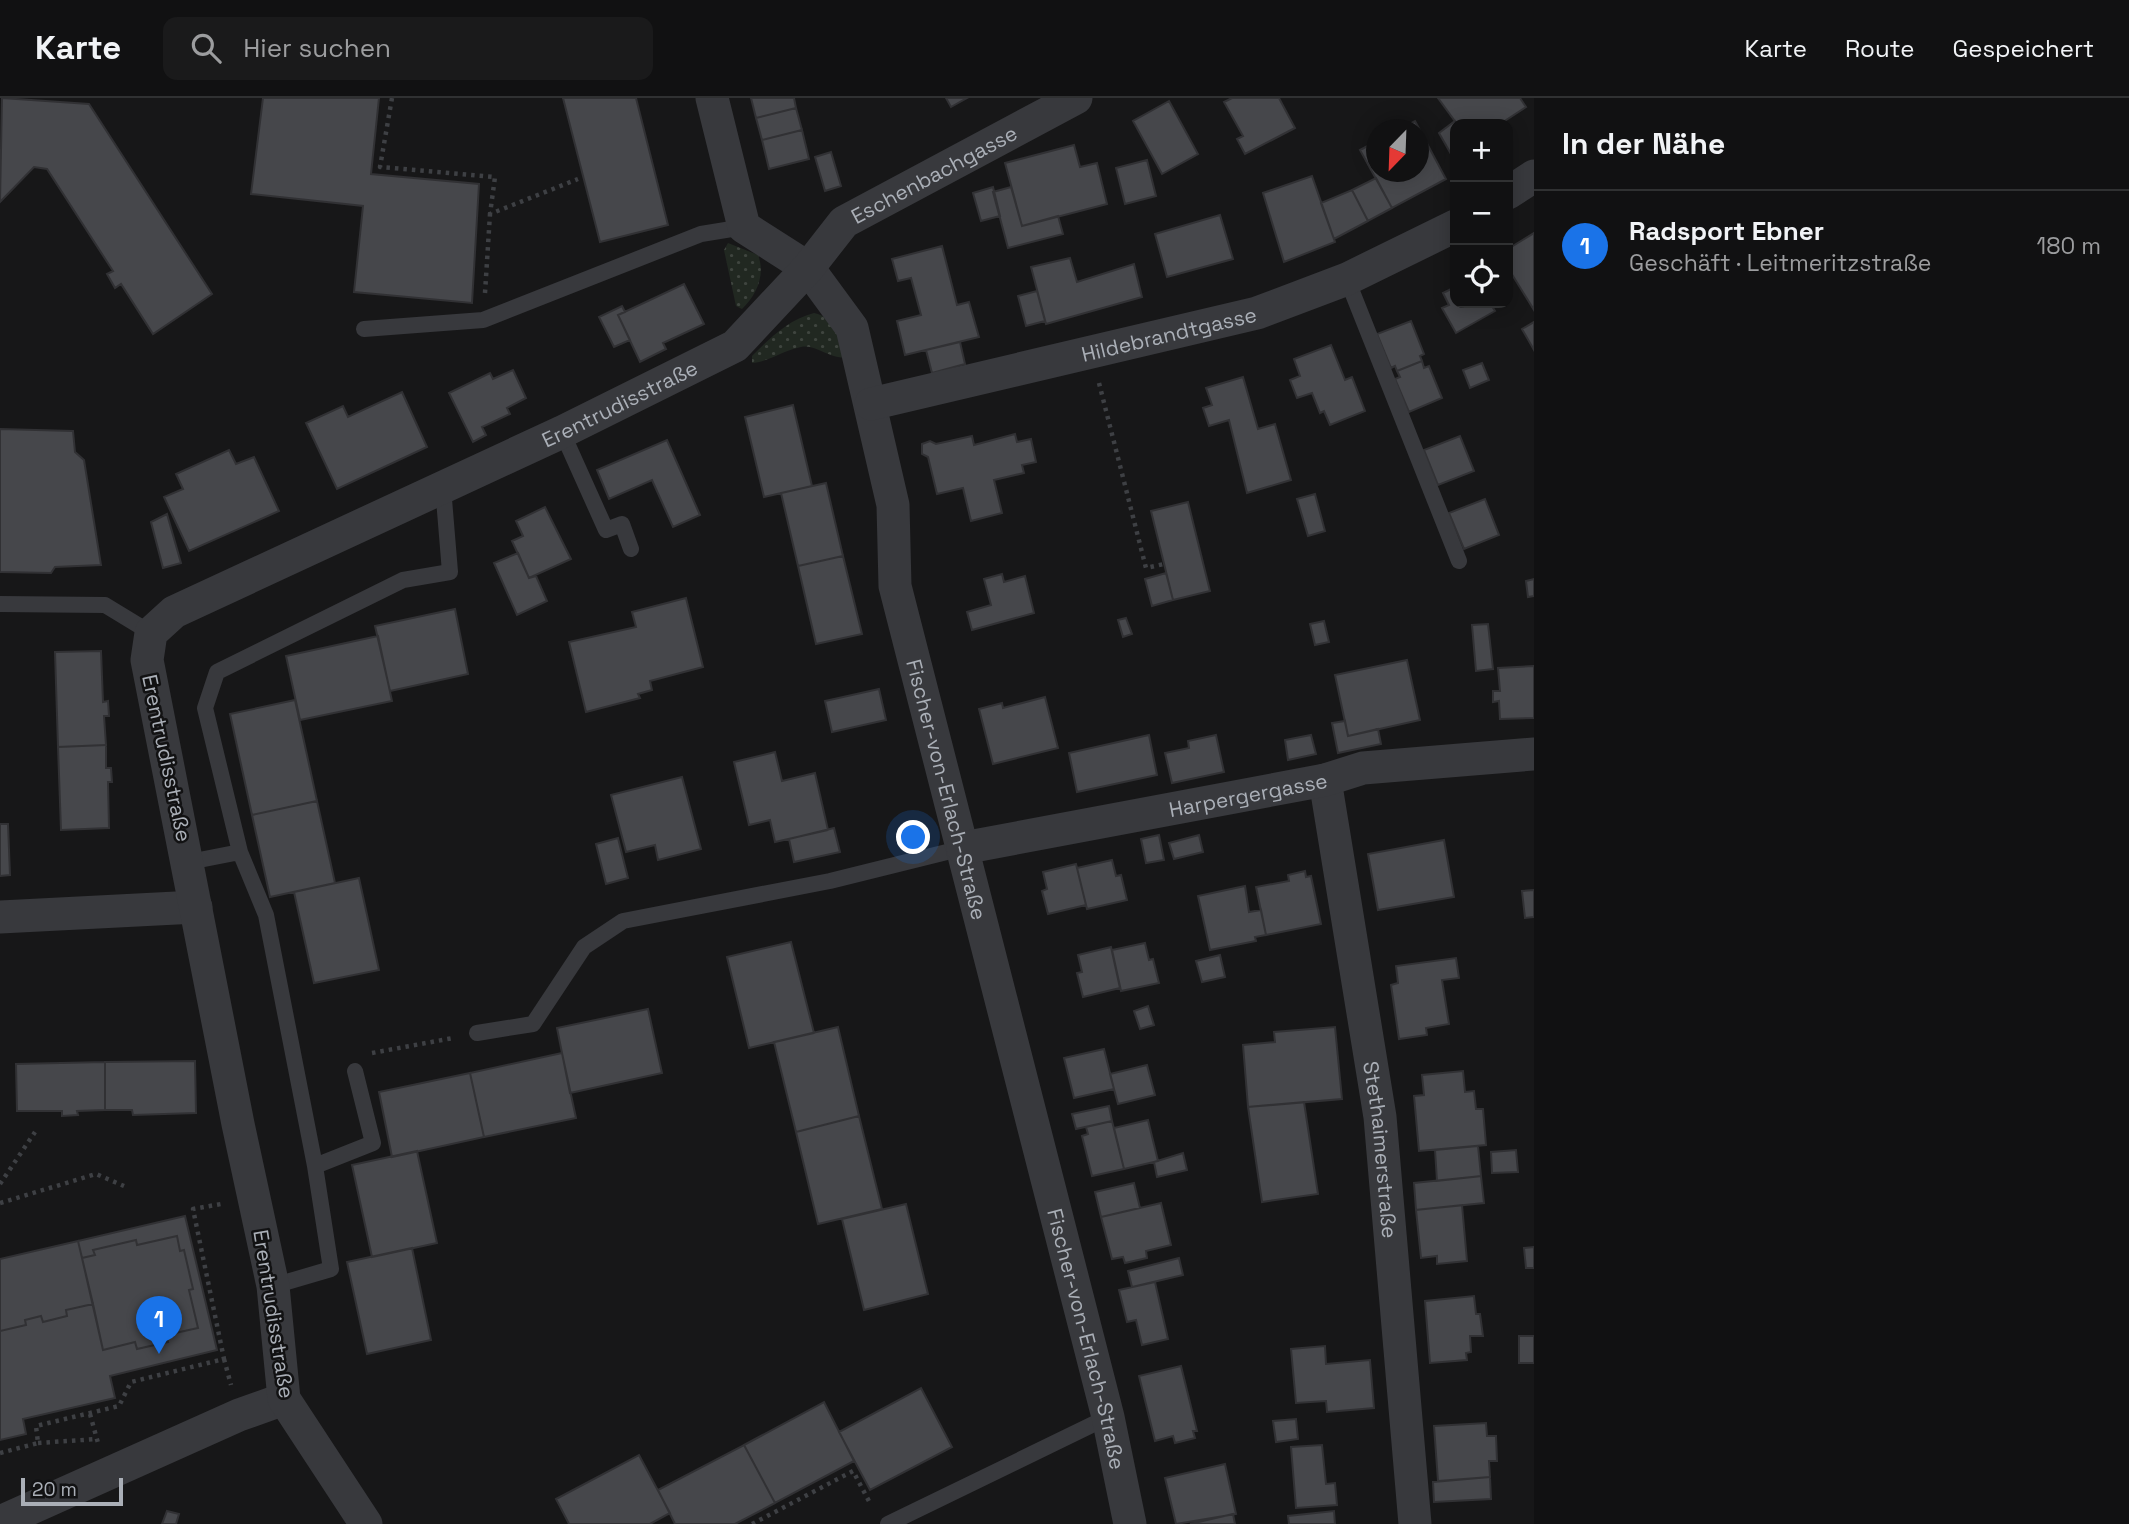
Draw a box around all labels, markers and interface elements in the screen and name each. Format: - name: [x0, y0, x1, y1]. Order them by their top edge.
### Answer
- search box: [163, 17, 653, 80]
- text: Karte: [35, 27, 121, 69]
- icon: search: [187, 29, 225, 67]
- text: Hier suchen: [243, 31, 391, 65]
- text: Karte: [1745, 33, 1807, 64]
- text: Route: [1845, 33, 1914, 64]
- text: Gespeichert: [1952, 33, 2094, 64]
- street label: Eschenbachgasse: [846, 119, 1021, 229]
- north arrow: [1366, 119, 1429, 182]
- map controls: [1450, 119, 1513, 308]
- button: +: [1450, 119, 1513, 182]
- text: In der Nähe: [1562, 124, 1725, 163]
- button: −: [1450, 182, 1513, 245]
- text: Radsport Ebner: [1629, 214, 1824, 248]
- text: 1: [1580, 231, 1590, 261]
- text: 180 m: [2037, 231, 2101, 261]
- button: locate: [1450, 245, 1513, 308]
- text: Geschäft · Leitmeritzstraße: [1629, 248, 1931, 278]
- street label: Hildebrandtgasse: [1079, 300, 1259, 367]
- street label: Erentrudisstraße: [537, 353, 702, 453]
- street label: Fischer-von-Erlach-Straße: [901, 656, 993, 923]
- street label: Erentrudisstraße: [136, 672, 198, 844]
- street label: Harpergergasse: [1166, 766, 1330, 823]
- your location: [896, 820, 930, 854]
- street label: Stethaimerstraße: [1358, 1059, 1404, 1239]
- street label: Fischer-von-Erlach-Straße: [1042, 1205, 1132, 1472]
- street label: Erentrudisstraße: [247, 1228, 301, 1400]
- pin: 1: [136, 1296, 182, 1354]
- scale bar: [21, 1475, 122, 1507]
- text: 20 m: [32, 1477, 77, 1502]

